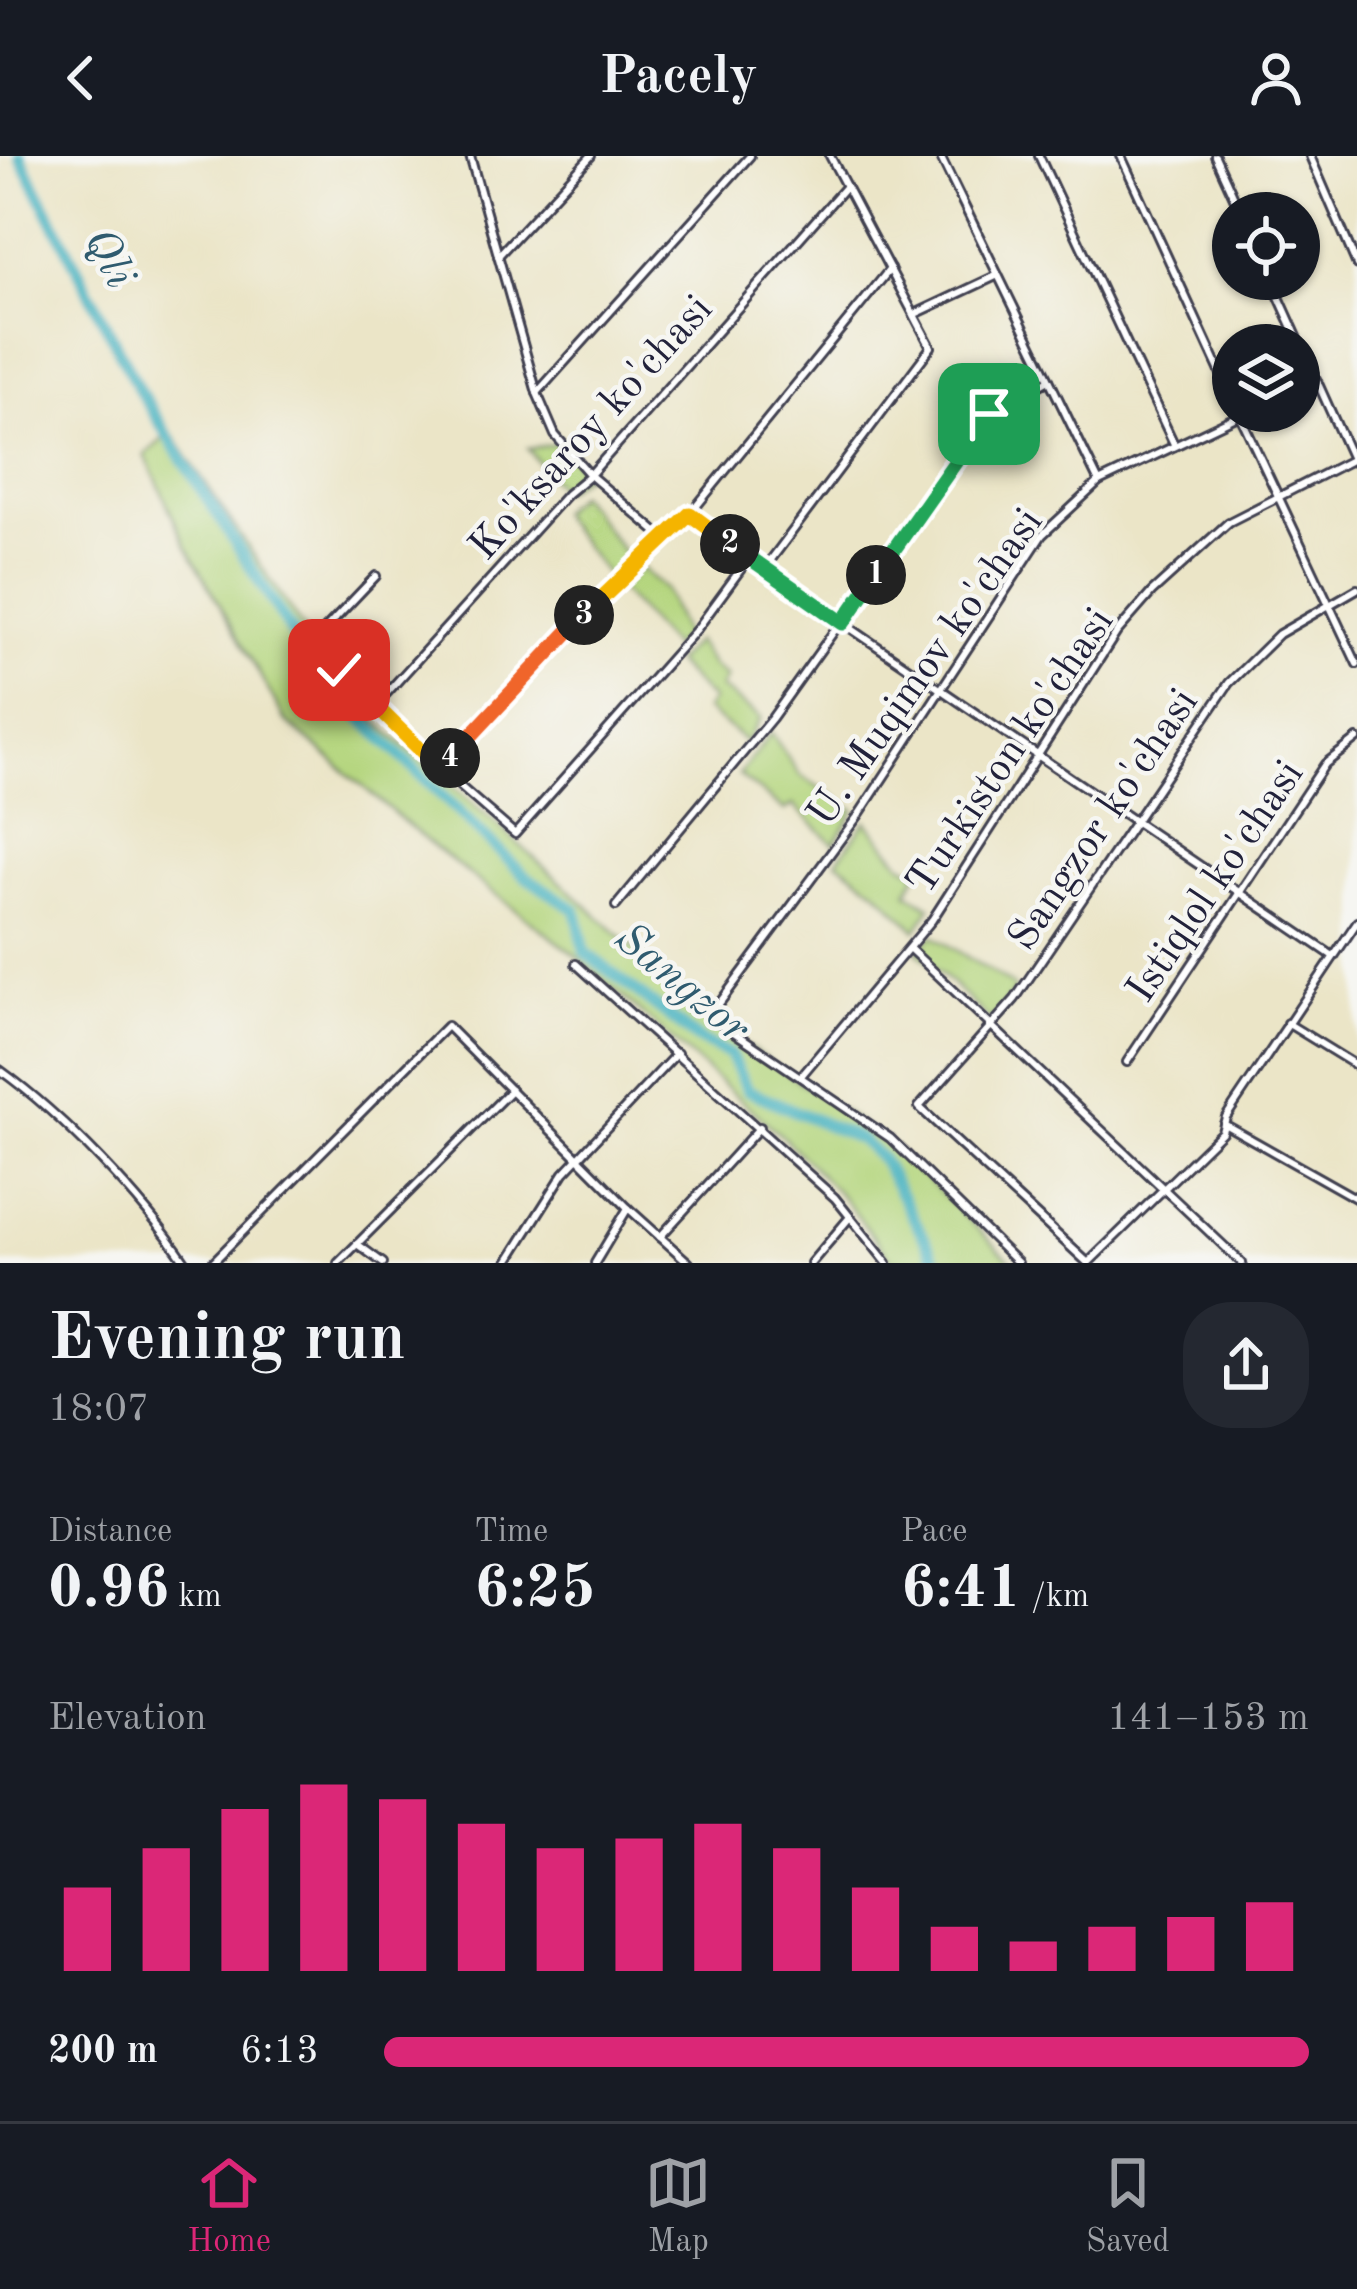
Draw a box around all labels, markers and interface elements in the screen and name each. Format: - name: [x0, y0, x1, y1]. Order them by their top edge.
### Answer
- icon: back: [48, 45, 114, 111]
- icon: person: [1243, 45, 1309, 111]
- text: Pacely: [599, 51, 758, 105]
- map controls: [1212, 192, 1320, 432]
- button: locate: [1212, 192, 1320, 300]
- water label: Qli: [74, 222, 143, 296]
- street label: Ko'ksaroy ko'chasi: [463, 288, 721, 569]
- button: layers: [1212, 324, 1320, 432]
- pin: [938, 363, 1040, 465]
- icon: arrive: [956, 381, 1022, 447]
- street label: U. Muqimov ko'chasi: [801, 502, 1052, 835]
- pin: 2: [700, 514, 760, 574]
- text: 2: [720, 527, 740, 560]
- pin: 1: [846, 545, 906, 605]
- text: 1: [866, 558, 886, 591]
- pin: 3: [554, 585, 614, 645]
- text: 3: [574, 598, 594, 631]
- street label: Turkiston ko'chasi: [900, 602, 1122, 903]
- pin: [288, 619, 390, 721]
- icon: check: [306, 637, 372, 703]
- street label: Sangzor ko'chasi: [1002, 682, 1207, 958]
- pin: 4: [420, 728, 480, 788]
- text: 4: [440, 741, 460, 774]
- street label: Istiqlol ko'chasi: [1120, 754, 1312, 1011]
- water label: Sangzor: [606, 915, 758, 1054]
- button: share: [1183, 1302, 1309, 1428]
- text: Evening run: [48, 1308, 406, 1374]
- text: 18:07: [48, 1390, 149, 1429]
- text: Distance: [48, 1516, 172, 1549]
- text: Time: [474, 1516, 548, 1549]
- text: Pace: [901, 1516, 968, 1549]
- text: 0.96: [48, 1560, 169, 1620]
- text: 6:25: [474, 1560, 596, 1620]
- text: 6:41: [901, 1560, 1022, 1620]
- text: km: [169, 1581, 222, 1614]
- text: /km: [1022, 1581, 1089, 1614]
- text: Elevation: [48, 1699, 207, 1738]
- text: 141–153 m: [1107, 1699, 1309, 1738]
- text: 200 m: [48, 2032, 158, 2071]
- text: 6:13: [240, 2032, 319, 2071]
- tab: Home: [187, 2150, 271, 2263]
- tab: Map: [645, 2150, 711, 2263]
- tab: Saved: [1086, 2150, 1170, 2263]

